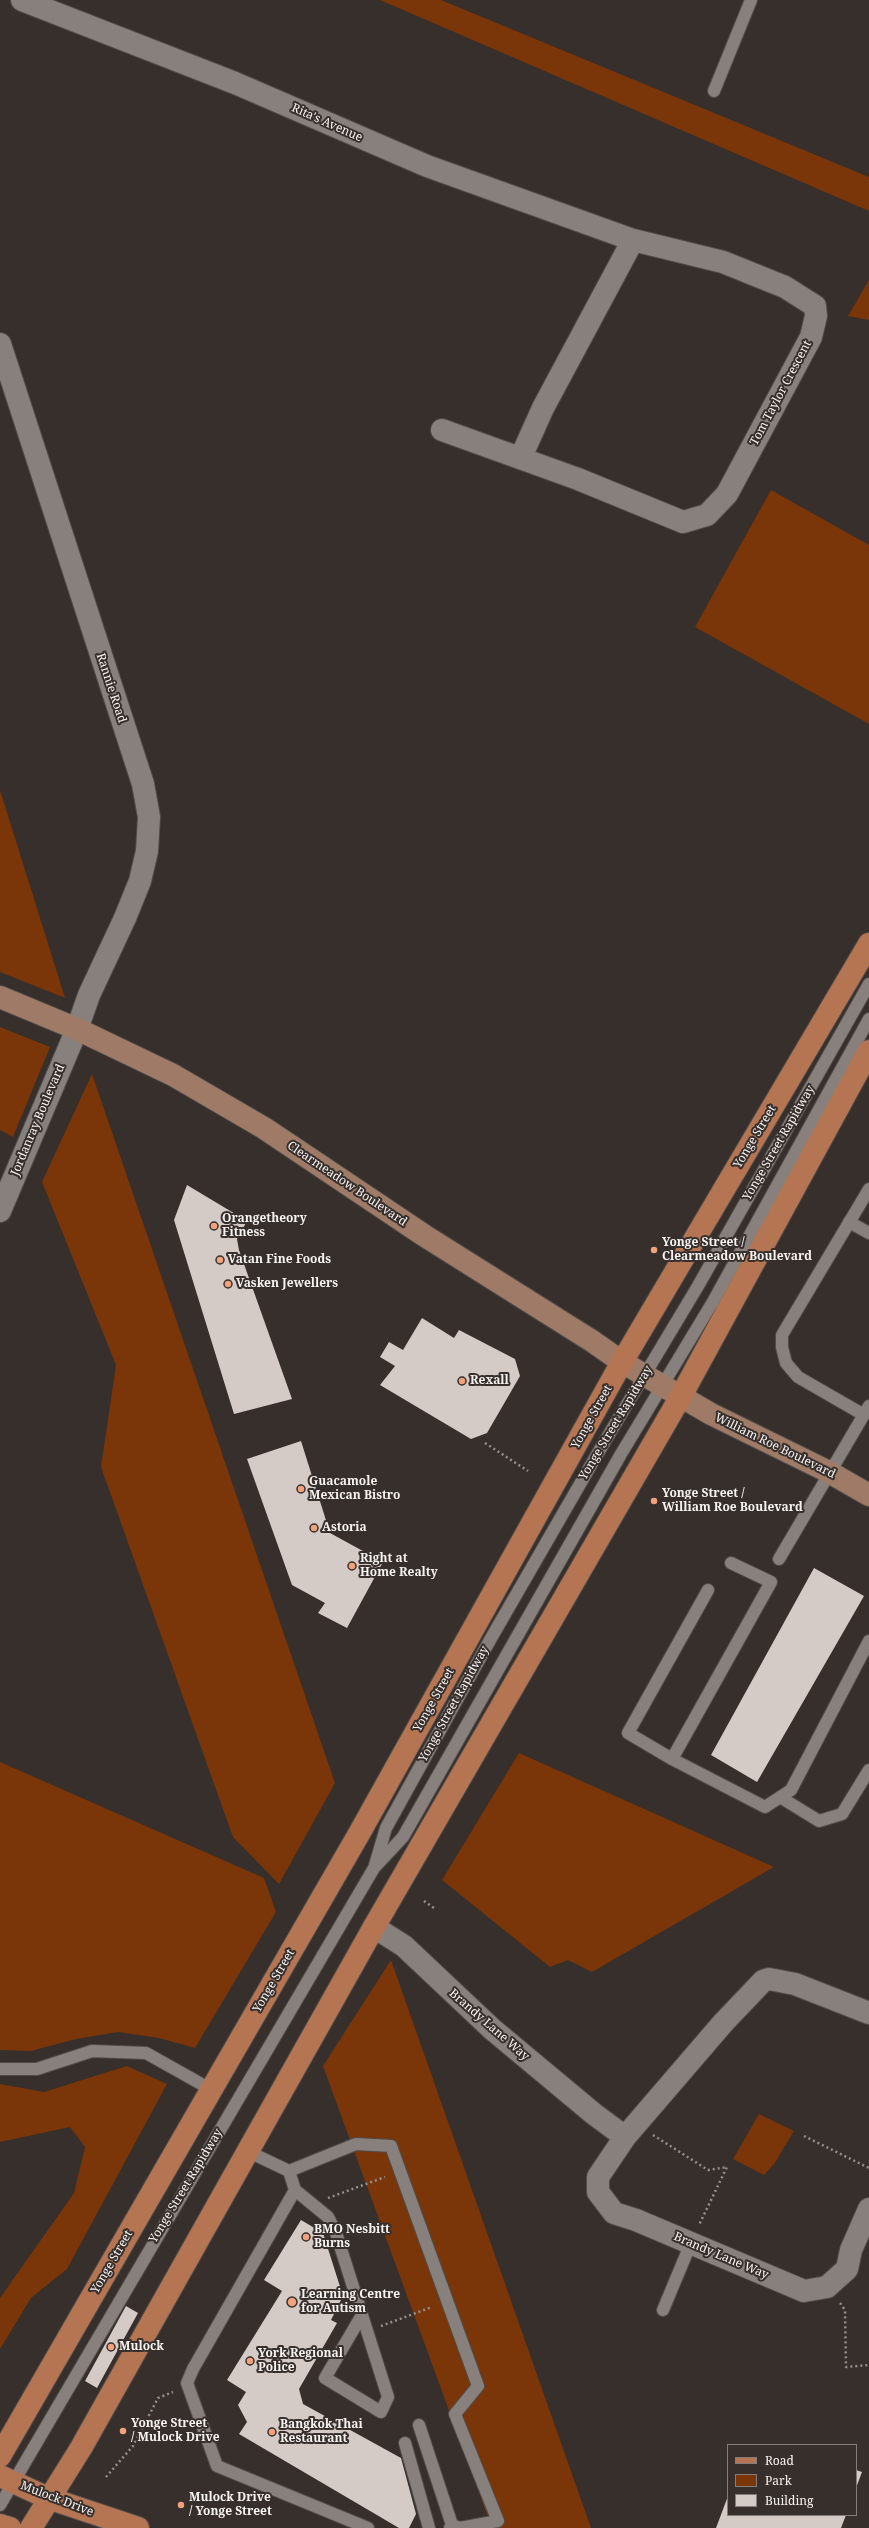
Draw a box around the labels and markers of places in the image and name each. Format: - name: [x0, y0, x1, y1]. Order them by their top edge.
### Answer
- place label: Orangetheory Fitness: [222, 1212, 307, 1240]
- marker: Orangetheory Fitness: [209, 1221, 219, 1231]
- place label: Yonge Street / Clearmeadow Boulevard: [662, 1236, 812, 1264]
- marker: Yonge Street / Clearmeadow Boulevard: [649, 1245, 659, 1255]
- place label: Vatan Fine Foods: [228, 1253, 331, 1267]
- marker: Vatan Fine Foods: [215, 1255, 225, 1265]
- place label: Vasken Jewellers: [236, 1277, 338, 1291]
- marker: Vasken Jewellers: [223, 1279, 233, 1289]
- place label: Rexall: [470, 1374, 509, 1388]
- marker: Rexall: [457, 1376, 467, 1386]
- place label: Guacamole Mexican Bistro: [309, 1475, 400, 1503]
- marker: Guacamole Mexican Bistro: [296, 1484, 306, 1494]
- place label: Yonge Street / William Roe Boulevard: [662, 1487, 803, 1515]
- marker: Yonge Street / William Roe Boulevard: [649, 1496, 659, 1506]
- place label: Astoria: [322, 1521, 367, 1535]
- marker: Astoria: [309, 1523, 319, 1533]
- place label: Right at Home Realty: [360, 1552, 438, 1580]
- marker: Right at Home Realty: [347, 1561, 357, 1571]
- place label: BMO Nesbitt Burns: [314, 2223, 390, 2251]
- marker: BMO Nesbitt Burns: [301, 2232, 311, 2242]
- place label: Learning Centre for Autism: [301, 2288, 400, 2316]
- marker: Learning Centre for Autism: [286, 2296, 298, 2308]
- place label: Mulock: [119, 2340, 164, 2354]
- marker: Mulock: [106, 2342, 116, 2352]
- place label: York Regional Police: [258, 2347, 343, 2375]
- marker: York Regional Police: [245, 2356, 255, 2366]
- place label: Yonge Street / Mulock Drive: [131, 2417, 220, 2445]
- place label: Bangkok Thai Restaurant: [280, 2418, 363, 2446]
- marker: Yonge Street / Mulock Drive: [118, 2426, 128, 2436]
- marker: Bangkok Thai Restaurant: [267, 2427, 277, 2437]
- place label: Mulock Drive / Yonge Street: [189, 2491, 272, 2519]
- marker: Mulock Drive / Yonge Street: [176, 2500, 186, 2510]

